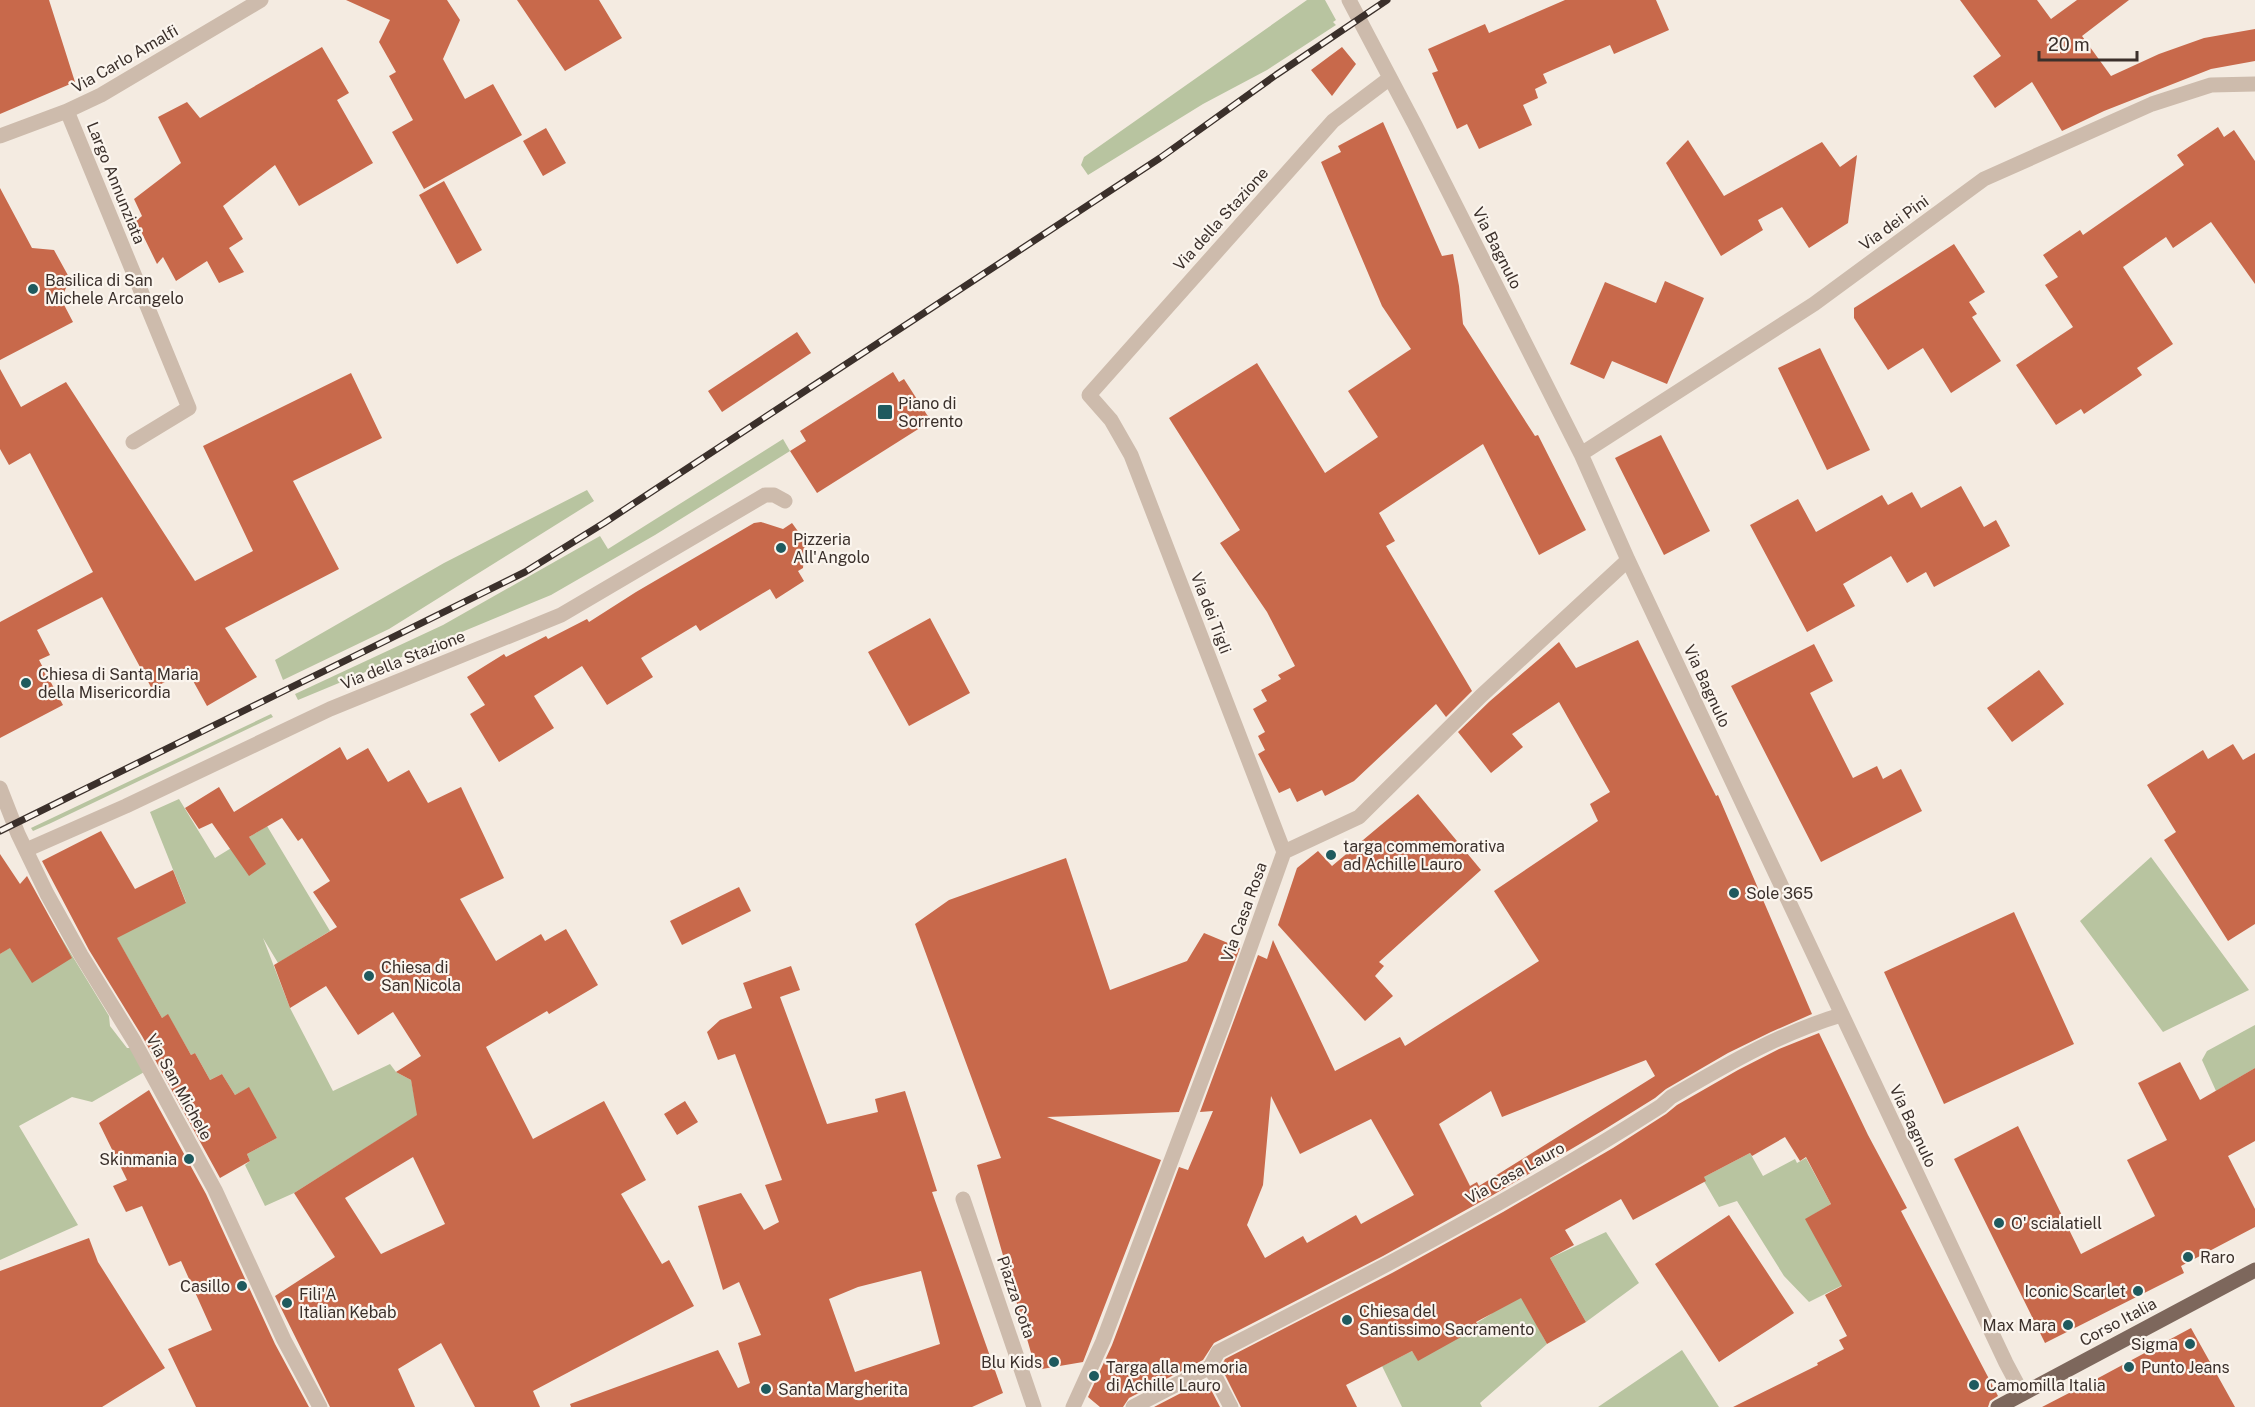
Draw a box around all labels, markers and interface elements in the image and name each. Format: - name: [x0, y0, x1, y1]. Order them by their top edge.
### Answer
- street label: Via Carlo Amalfi: [69, 21, 181, 97]
- scale bar: [2039, 24, 2136, 62]
- text: 20 m: [2048, 34, 2090, 55]
- street label: Largo Annunziata: [83, 119, 149, 247]
- street label: Via della Stazione: [1170, 163, 1272, 275]
- street label: Via dei Pini: [1856, 191, 1932, 255]
- street label: Via Bagnulo: [1468, 204, 1526, 292]
- place label: Basilica di San Michele Arcangelo: [45, 271, 184, 308]
- marker: Basilica di San Michele Arcangelo: [26, 282, 40, 296]
- place label: Piano di Sorrento: [898, 394, 963, 431]
- marker: Piano di Sorrento: [876, 403, 894, 421]
- place label: Pizzeria All'Angolo: [793, 530, 870, 567]
- marker: Pizzeria All'Angolo: [774, 541, 788, 555]
- street label: Via dei Tigli: [1187, 570, 1235, 656]
- street label: Via della Stazione: [338, 626, 468, 694]
- street label: Via Bagnulo: [1680, 642, 1734, 730]
- place label: Chiesa di Santa Maria della Misericordia: [38, 665, 199, 702]
- marker: Chiesa di Santa Maria della Misericordia: [19, 676, 33, 690]
- place label: targa commemorativa ad Achille Lauro: [1343, 837, 1505, 874]
- marker: targa commemorativa ad Achille Lauro: [1324, 848, 1338, 862]
- street label: Via Casa Rosa: [1217, 860, 1271, 964]
- place label: Sole 365: [1746, 884, 1813, 903]
- marker: Sole 365: [1727, 886, 1741, 900]
- place label: Chiesa di San Nicola: [381, 958, 461, 995]
- marker: Chiesa di San Nicola: [362, 969, 376, 983]
- street label: Via San Michele: [142, 1031, 216, 1143]
- street label: Via Bagnulo: [1886, 1082, 1940, 1170]
- street label: Via Casa Lauro: [1462, 1138, 1568, 1208]
- place label: Skinmania: [99, 1150, 177, 1169]
- marker: Skinmania: [182, 1152, 196, 1166]
- place label: O' scialatiell: [2011, 1214, 2102, 1233]
- marker: O' scialatiell: [1992, 1216, 2006, 1230]
- place label: Raro: [2200, 1248, 2235, 1267]
- marker: Raro: [2181, 1250, 2195, 1264]
- street label: Piazza Cota: [993, 1253, 1039, 1341]
- place label: Casillo: [180, 1277, 230, 1296]
- marker: Casillo: [235, 1279, 249, 1293]
- place label: Iconic Scarlet: [2024, 1282, 2126, 1301]
- marker: Iconic Scarlet: [2131, 1284, 2145, 1298]
- place label: Fili'A Italian Kebab: [299, 1285, 397, 1322]
- street label: Corso Italia: [2076, 1294, 2160, 1350]
- marker: Fili'A Italian Kebab: [280, 1296, 294, 1310]
- place label: Chiesa del Santissimo Sacramento: [1359, 1302, 1534, 1339]
- marker: Chiesa del Santissimo Sacramento: [1340, 1313, 1354, 1327]
- place label: Max Mara: [1983, 1316, 2056, 1335]
- marker: Max Mara: [2061, 1318, 2075, 1332]
- place label: Sigma: [2131, 1335, 2178, 1354]
- marker: Sigma: [2183, 1337, 2197, 1351]
- place label: Blu Kids: [981, 1353, 1042, 1372]
- marker: Blu Kids: [1047, 1355, 1061, 1369]
- place label: Targa alla memoria di Achille Lauro: [1106, 1358, 1248, 1395]
- place label: Punto Jeans: [2141, 1358, 2230, 1377]
- marker: Punto Jeans: [2122, 1360, 2136, 1374]
- marker: Targa alla memoria di Achille Lauro: [1087, 1369, 1101, 1383]
- place label: Camomilla Italia: [1986, 1376, 2106, 1395]
- marker: Camomilla Italia: [1967, 1378, 1981, 1392]
- place label: Santa Margherita: [778, 1380, 908, 1399]
- marker: Santa Margherita: [759, 1382, 773, 1396]

